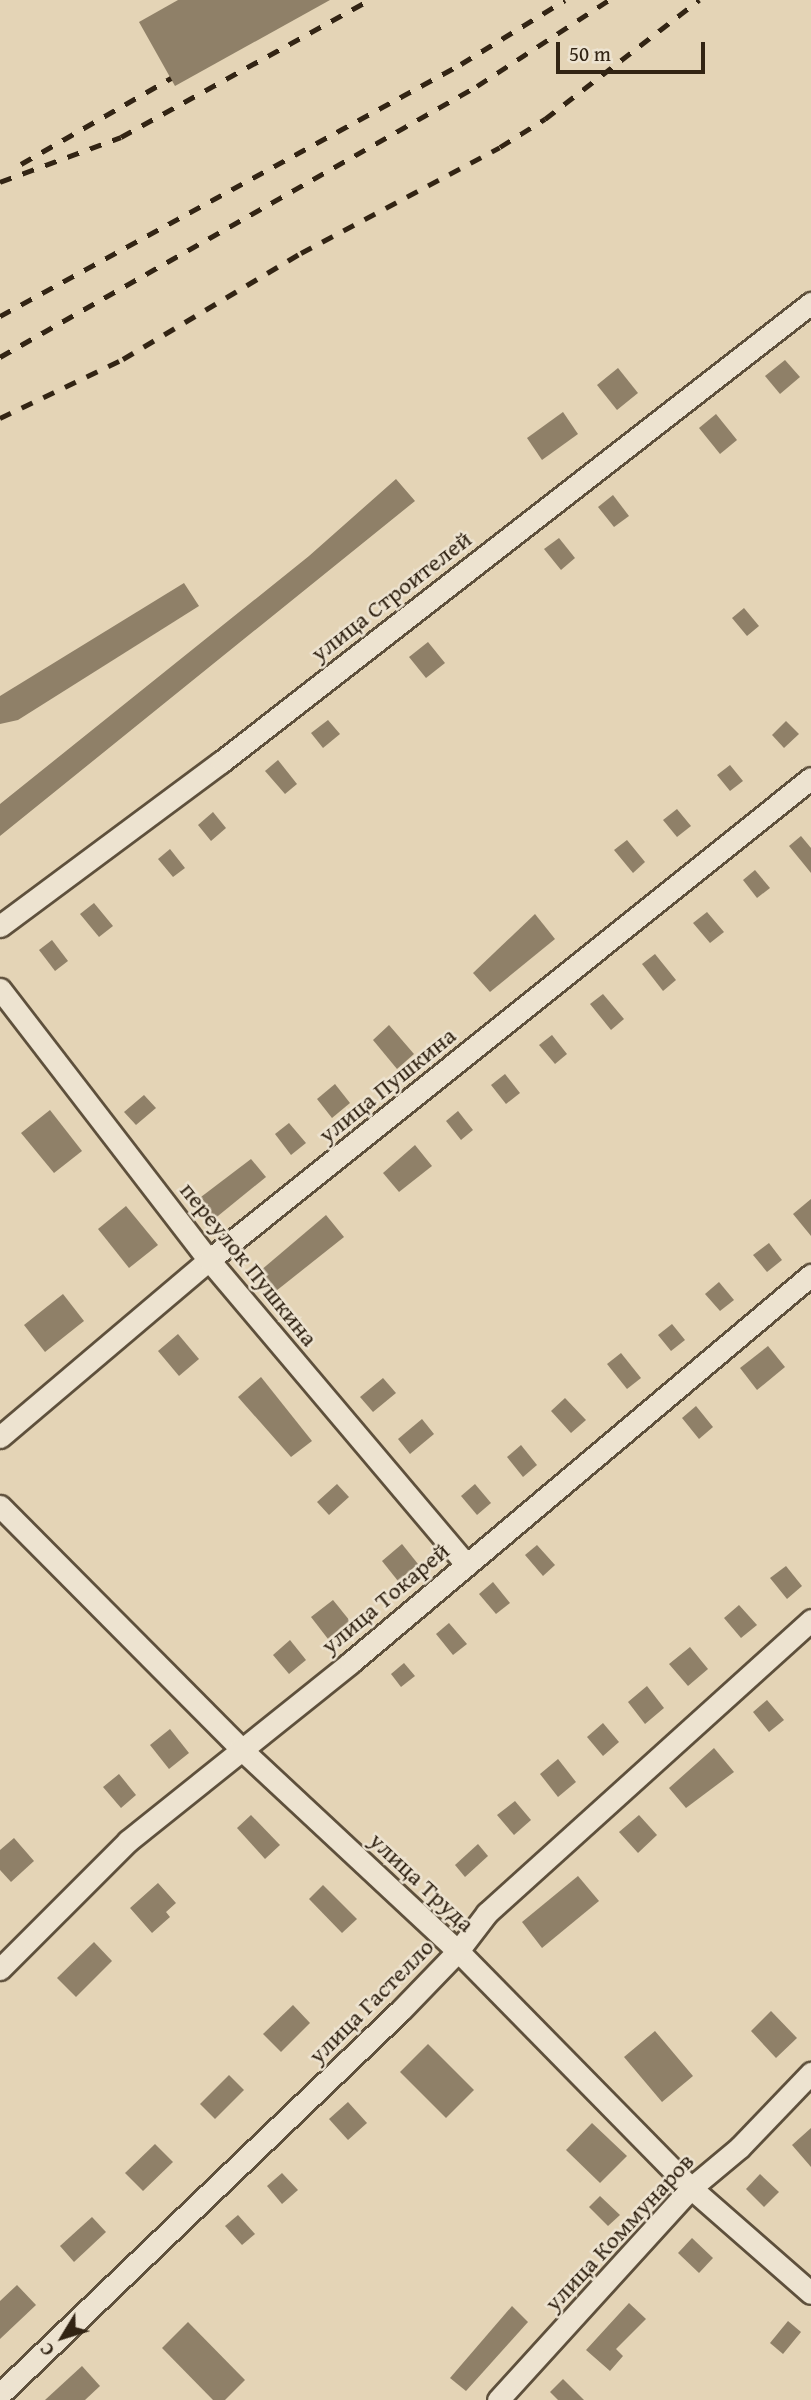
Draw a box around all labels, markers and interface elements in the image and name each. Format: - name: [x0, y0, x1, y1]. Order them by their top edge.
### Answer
- scale bar: [559, 28, 708, 72]
- text: 50 m: [569, 38, 611, 69]
- street label: улица Строителей: [305, 524, 477, 668]
- street label: улица Пушкина: [313, 1021, 461, 1149]
- street label: переулок Пушкина: [174, 1176, 324, 1352]
- street label: улица Токарей: [315, 1536, 455, 1660]
- street label: улица Труда: [363, 1826, 481, 1938]
- street label: улица Гастелло: [302, 1932, 440, 2070]
- street label: улица Коммунаров: [538, 2147, 700, 2317]
- north arrow: [28, 2302, 98, 2372]
- text: С: [32, 2337, 61, 2363]

